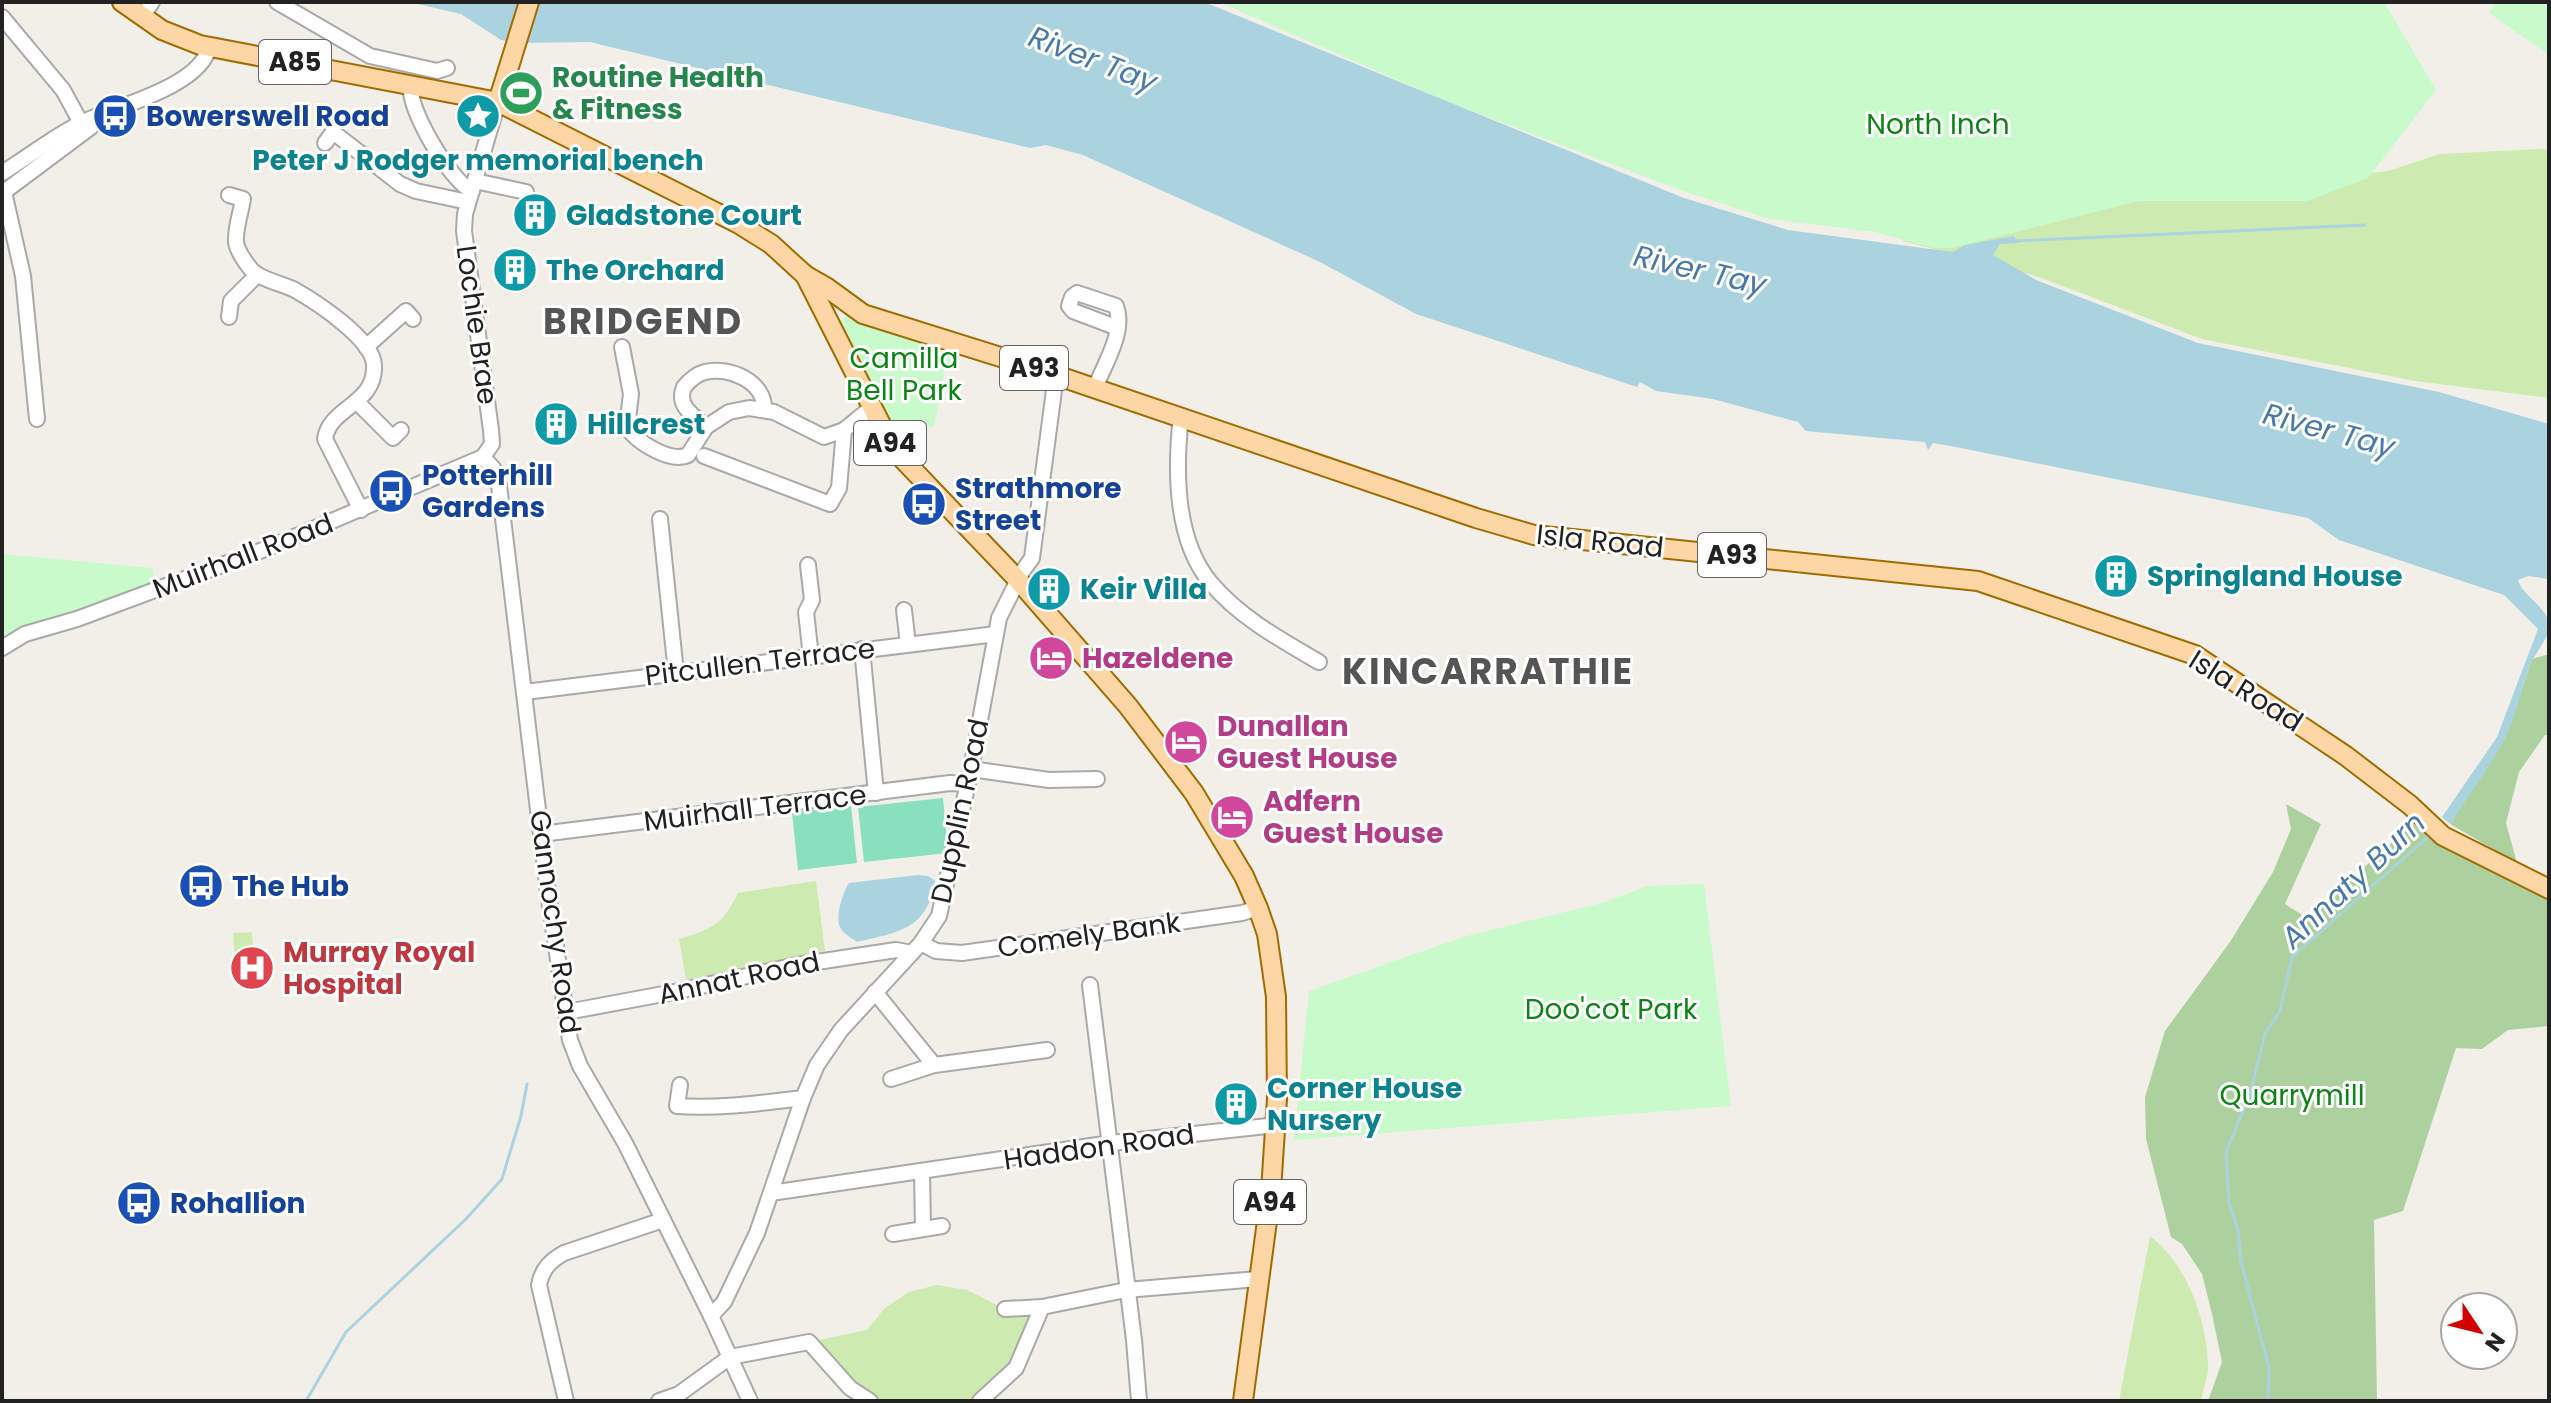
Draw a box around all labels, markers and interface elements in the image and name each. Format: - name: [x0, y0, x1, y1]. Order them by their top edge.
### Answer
- water label: River Tay: [1022, 15, 1165, 104]
- road number: A85: [259, 40, 331, 84]
- place label: Routine Health & Fitness: [552, 58, 764, 129]
- sports icon: Routine Health & Fitness: [497, 69, 545, 117]
- bus stop icon: Bowerswell Road: [91, 92, 139, 140]
- place icon: Peter J Rodger memorial bench: [454, 92, 502, 140]
- place label: Bowerswell Road: [146, 97, 389, 136]
- park label: North Inch: [1866, 105, 2010, 144]
- place label: Peter J Rodger memorial bench: [252, 141, 704, 180]
- building icon: Gladstone Court: [511, 191, 559, 239]
- place label: Gladstone Court: [566, 196, 802, 235]
- water label: River Tay: [1630, 234, 1771, 306]
- street label: Lochie Brae: [447, 243, 507, 407]
- building icon: The Orchard: [491, 246, 539, 294]
- place label: The Orchard: [546, 251, 724, 290]
- district label: BRIDGEND: [543, 296, 743, 347]
- park label: Camilla Bell Park: [846, 339, 962, 410]
- road number: A93: [1000, 346, 1068, 390]
- water label: River Tay: [2258, 392, 2401, 468]
- building icon: Hillcrest: [532, 400, 580, 448]
- place label: Hillcrest: [587, 405, 705, 444]
- road number: A94: [854, 421, 926, 465]
- place label: Potterhill Gardens: [422, 456, 553, 527]
- bus stop icon: Potterhill Gardens: [367, 467, 415, 515]
- place label: Strathmore Street: [955, 469, 1122, 540]
- bus stop icon: Strathmore Street: [900, 480, 948, 528]
- street label: Muirhall Road: [147, 504, 339, 608]
- street label: Isla Road: [1535, 515, 1665, 567]
- road number: A93: [1698, 533, 1766, 577]
- building icon: Springland House: [2092, 552, 2140, 600]
- place label: Springland House: [2147, 557, 2403, 596]
- building icon: Keir Villa: [1025, 565, 1073, 613]
- place label: Keir Villa: [1080, 570, 1207, 609]
- street label: Pitcullen Terrace: [643, 629, 877, 695]
- hotel icon: Hazeldene: [1027, 634, 1075, 682]
- place label: Hazeldene: [1082, 639, 1233, 678]
- street label: Isla Road: [2182, 641, 2310, 741]
- district label: KINCARRATHIE: [1342, 646, 1634, 697]
- place label: Dunallan Guest House: [1217, 707, 1397, 778]
- street label: Dupplin Road: [921, 715, 999, 907]
- hotel icon: Dunallan Guest House: [1162, 718, 1210, 766]
- street label: Muirhall Terrace: [641, 775, 869, 841]
- place label: Adfern Guest House: [1263, 782, 1443, 853]
- hotel icon: Adfern Guest House: [1208, 793, 1256, 841]
- water label: Annaty Burn: [2270, 802, 2435, 959]
- street label: Gannochy Road: [520, 808, 590, 1036]
- bus stop icon: The Hub: [177, 862, 225, 910]
- place label: The Hub: [232, 867, 349, 906]
- street label: Comely Bank: [995, 903, 1184, 967]
- place label: Murray Royal Hospital: [283, 933, 475, 1004]
- street label: Annat Road: [655, 942, 823, 1014]
- hospital icon: Murray Royal Hospital: [228, 944, 276, 992]
- park label: Doo'cot Park: [1525, 990, 1698, 1029]
- place label: Corner House Nursery: [1267, 1069, 1462, 1140]
- park label: Quarrymill: [2219, 1076, 2365, 1115]
- building icon: Corner House Nursery: [1212, 1080, 1260, 1128]
- street label: Haddon Road: [1001, 1114, 1197, 1180]
- bus stop icon: Rohallion: [115, 1179, 163, 1227]
- road number: A94: [1234, 1180, 1306, 1224]
- place label: Rohallion: [170, 1184, 305, 1223]
- north arrow: [2439, 1291, 2519, 1371]
- text: N: [2478, 1327, 2512, 1358]

